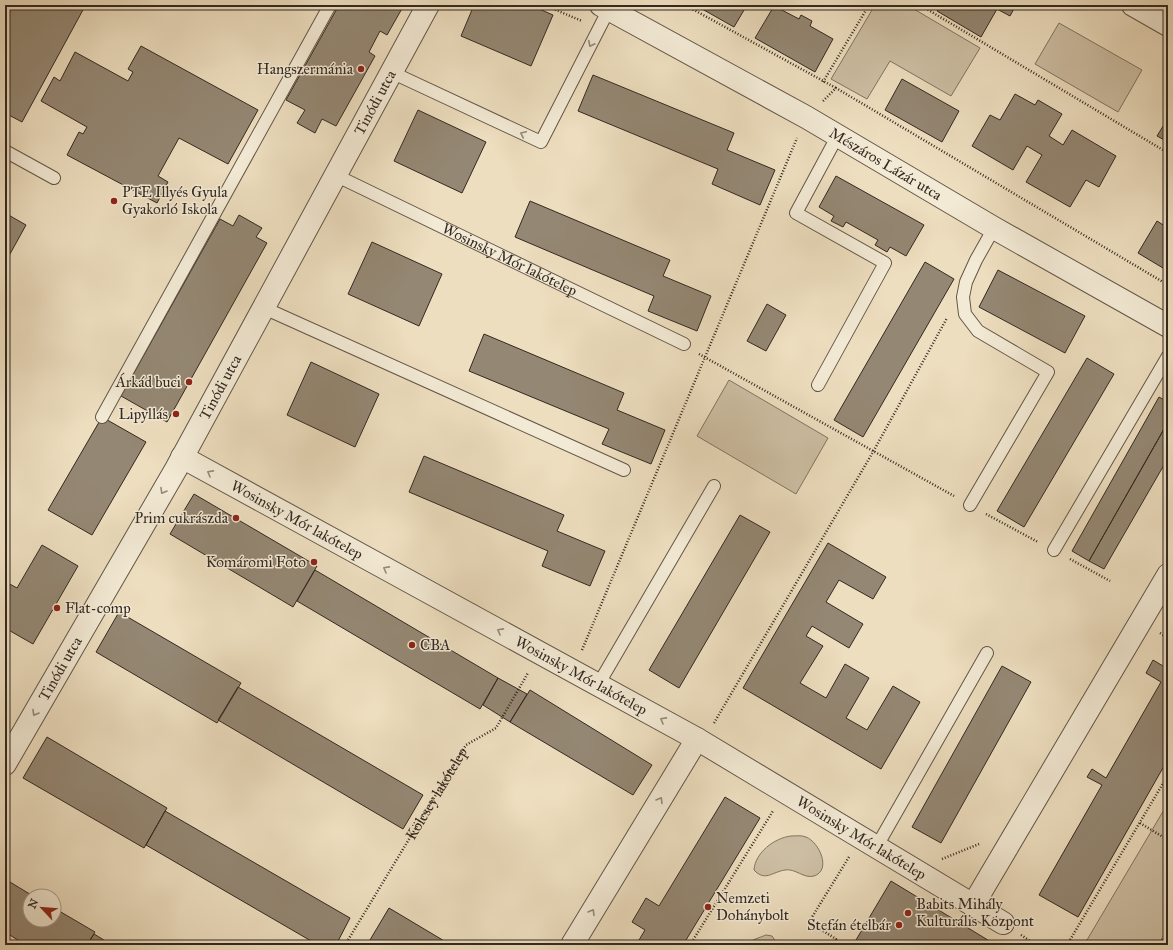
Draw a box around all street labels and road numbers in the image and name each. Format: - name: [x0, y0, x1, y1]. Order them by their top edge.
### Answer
- street label: Tinódi utca: [350, 66, 400, 138]
- street label: Mészáros Lázár utca: [826, 124, 946, 205]
- street label: Wosinsky Mór lakótelep: [439, 219, 580, 300]
- street label: Tinódi utca: [196, 351, 246, 423]
- street label: Wosinsky Mór lakótelep: [228, 477, 366, 563]
- street label: Wosinsky Mór lakótelep: [512, 632, 650, 719]
- street label: Tinódi utca: [35, 633, 86, 704]
- street label: Kölcsey lakótelep: [402, 744, 471, 843]
- street label: Wosinsky Mór lakótelep: [793, 792, 929, 884]

